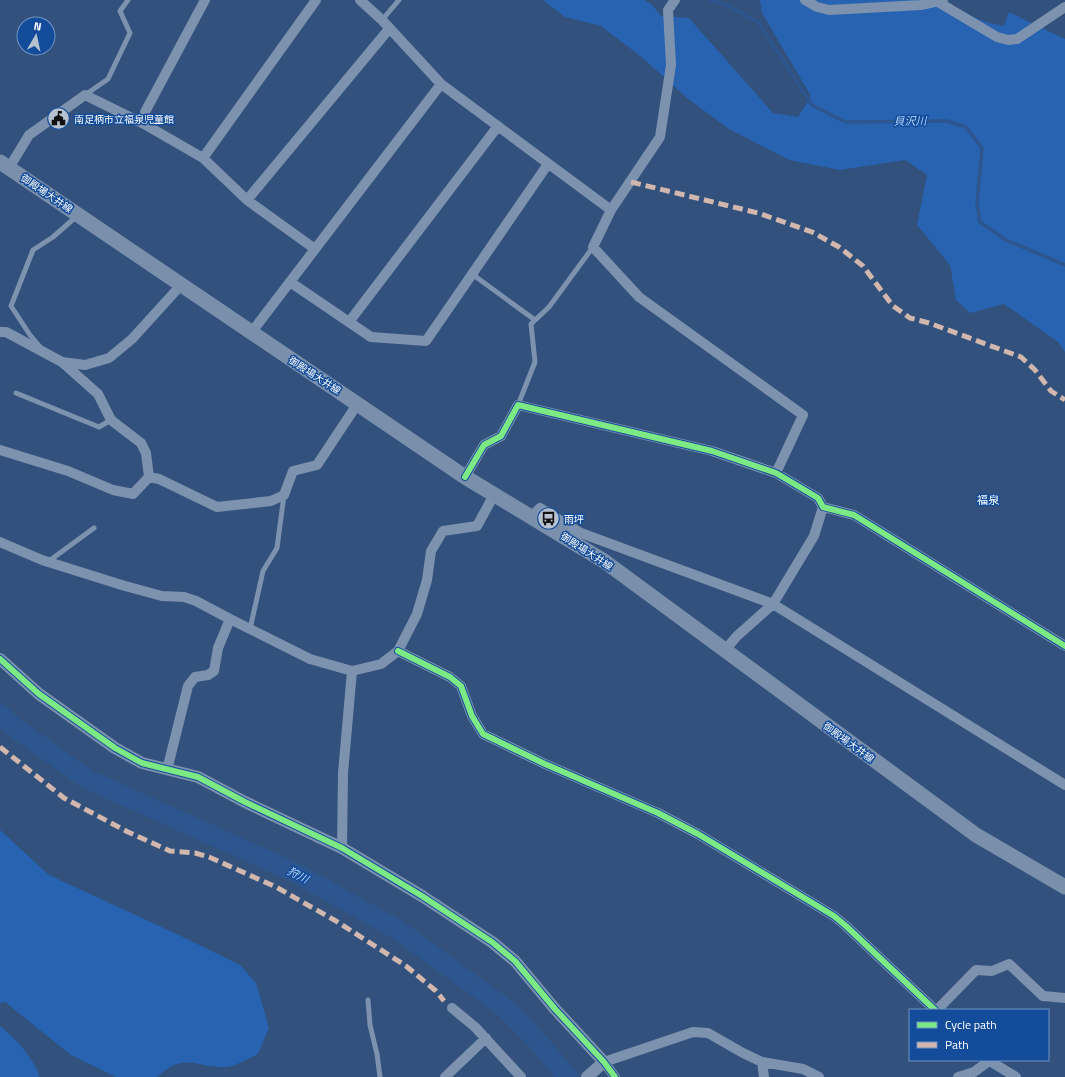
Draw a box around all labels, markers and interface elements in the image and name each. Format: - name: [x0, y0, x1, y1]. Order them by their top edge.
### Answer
- north arrow: [16, 16, 56, 56]
- text: N: [33, 18, 43, 35]
- public building icon: 南足柄市立福泉児童館: [46, 106, 72, 132]
- place label: 南足柄市立福泉児童館: [74, 112, 174, 127]
- water label: 貝沢川: [893, 113, 928, 129]
- street label: 御殿場大井線: [18, 170, 76, 216]
- street label: 御殿場大井線: [285, 353, 344, 398]
- district label: 福泉: [977, 492, 1000, 508]
- bus stop icon: 雨坪: [535, 506, 561, 532]
- place label: 雨坪: [564, 512, 584, 527]
- street label: 御殿場大井線: [557, 529, 616, 574]
- street label: 御殿場大井線: [820, 719, 877, 766]
- water label: 狩川: [285, 863, 312, 888]
- legend: [909, 1009, 1049, 1061]
- text: Cycle path: [945, 1015, 997, 1034]
- text: Path: [945, 1035, 969, 1054]

